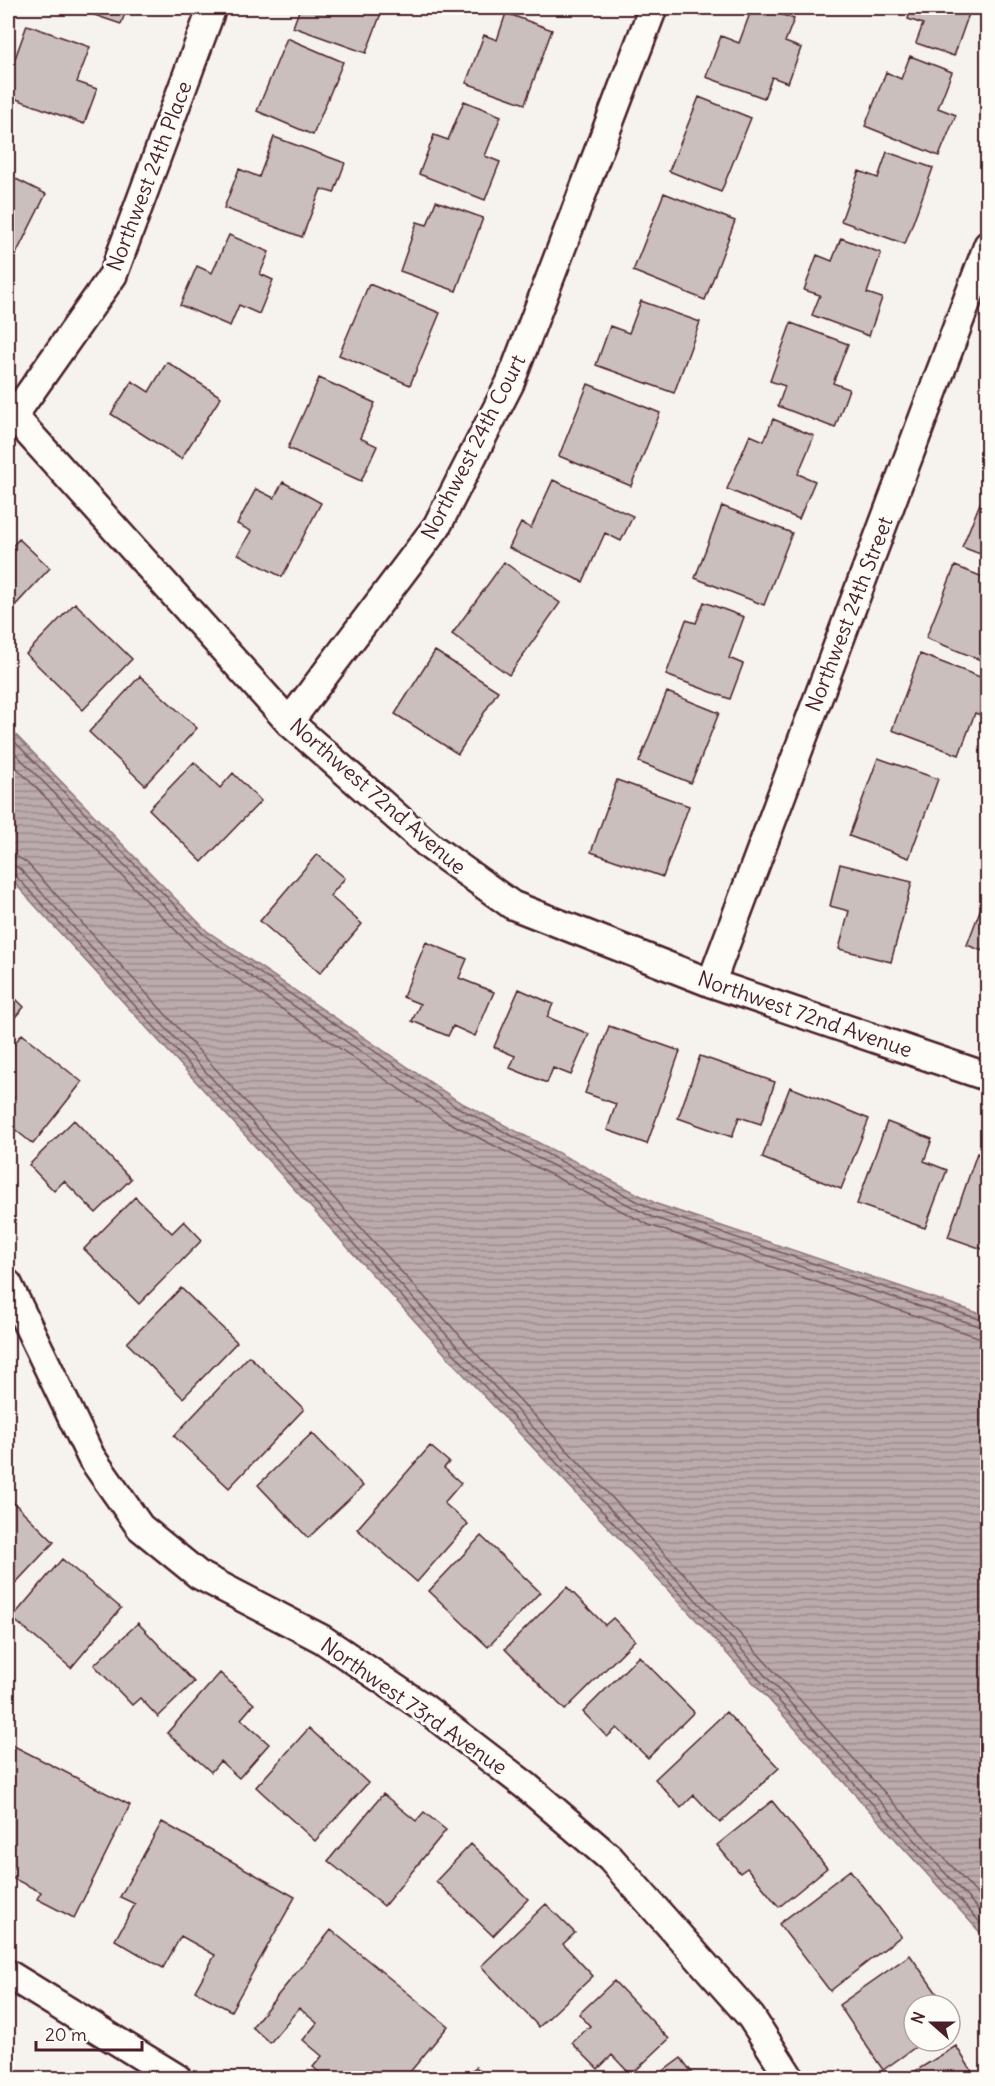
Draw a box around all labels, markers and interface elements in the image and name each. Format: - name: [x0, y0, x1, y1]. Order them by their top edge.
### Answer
- street label: Northwest 24th Place: [100, 77, 198, 275]
- street label: Northwest 24th Court: [415, 350, 531, 544]
- street label: Northwest 24th Street: [799, 513, 899, 715]
- street label: Northwest 72nd Avenue: [284, 712, 472, 880]
- street label: Northwest 72nd Avenue: [694, 965, 916, 1063]
- street label: Northwest 73rd Avenue: [316, 1631, 512, 1781]
- north arrow: [902, 1993, 962, 2053]
- text: N: [907, 2009, 929, 2026]
- scale bar: [36, 2014, 142, 2052]
- text: 20 m: [45, 2023, 87, 2046]

